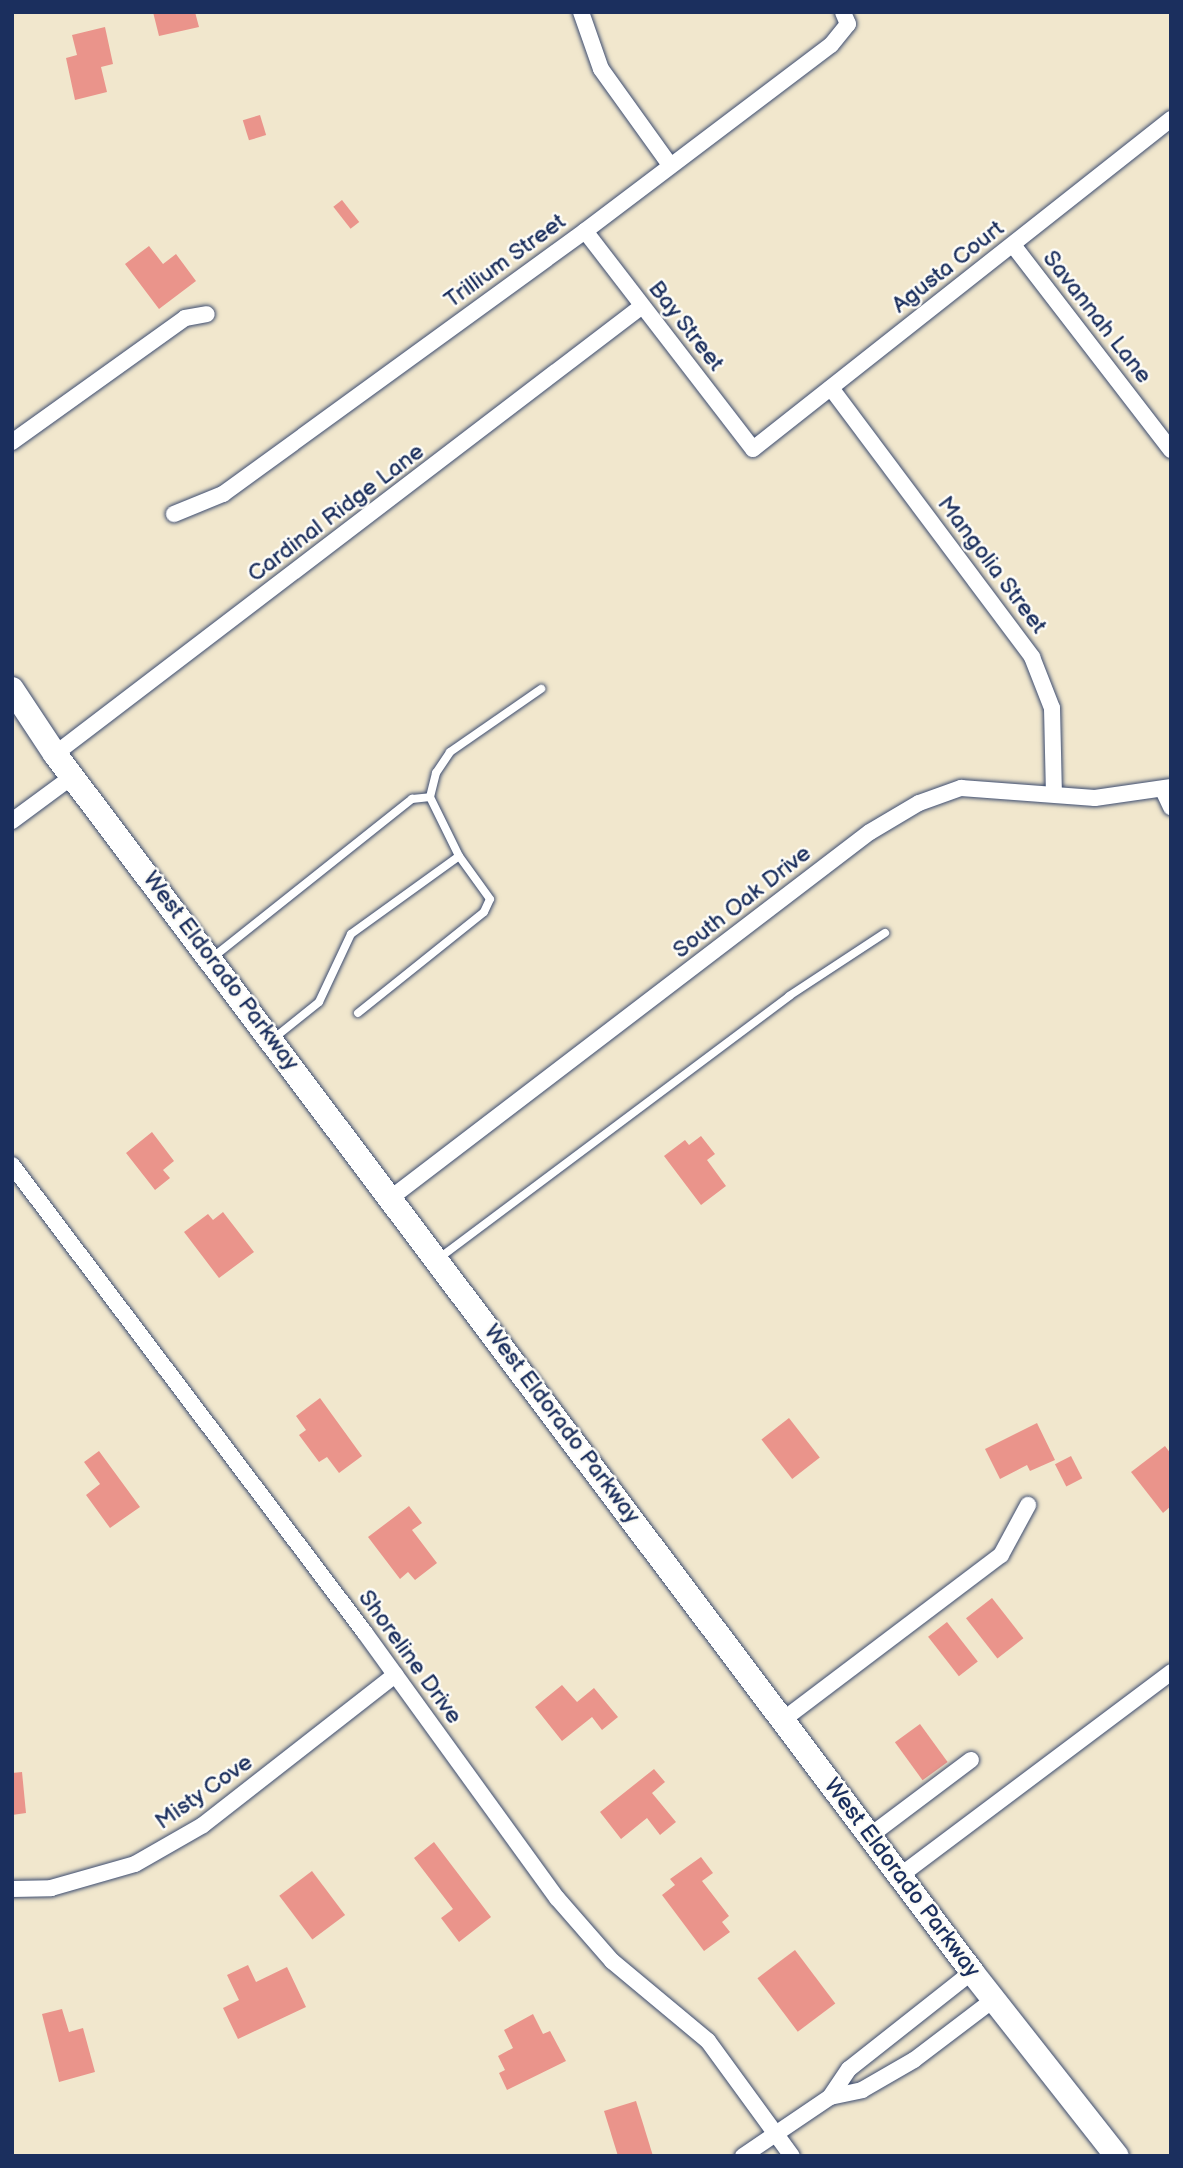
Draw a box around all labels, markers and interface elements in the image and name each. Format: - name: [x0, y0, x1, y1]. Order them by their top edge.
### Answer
- street label: Trillium Street: [439, 208, 571, 314]
- street label: Agusta Court: [887, 215, 1009, 319]
- street label: Savannah Lane: [1037, 245, 1157, 389]
- street label: Bay Street: [642, 275, 730, 377]
- street label: Cardinal Ridge Lane: [243, 438, 429, 588]
- street label: Mangolia Street: [931, 491, 1053, 639]
- street label: South Oak Drive: [668, 840, 816, 964]
- street label: West Eldorado Parkway: [137, 866, 305, 1076]
- street label: West Eldorado Parkway: [478, 1319, 646, 1529]
- street label: Shoreline Drive: [352, 1585, 468, 1729]
- street label: Misty Cove: [149, 1748, 259, 1836]
- street label: West Eldorado Parkway: [818, 1773, 986, 1983]

